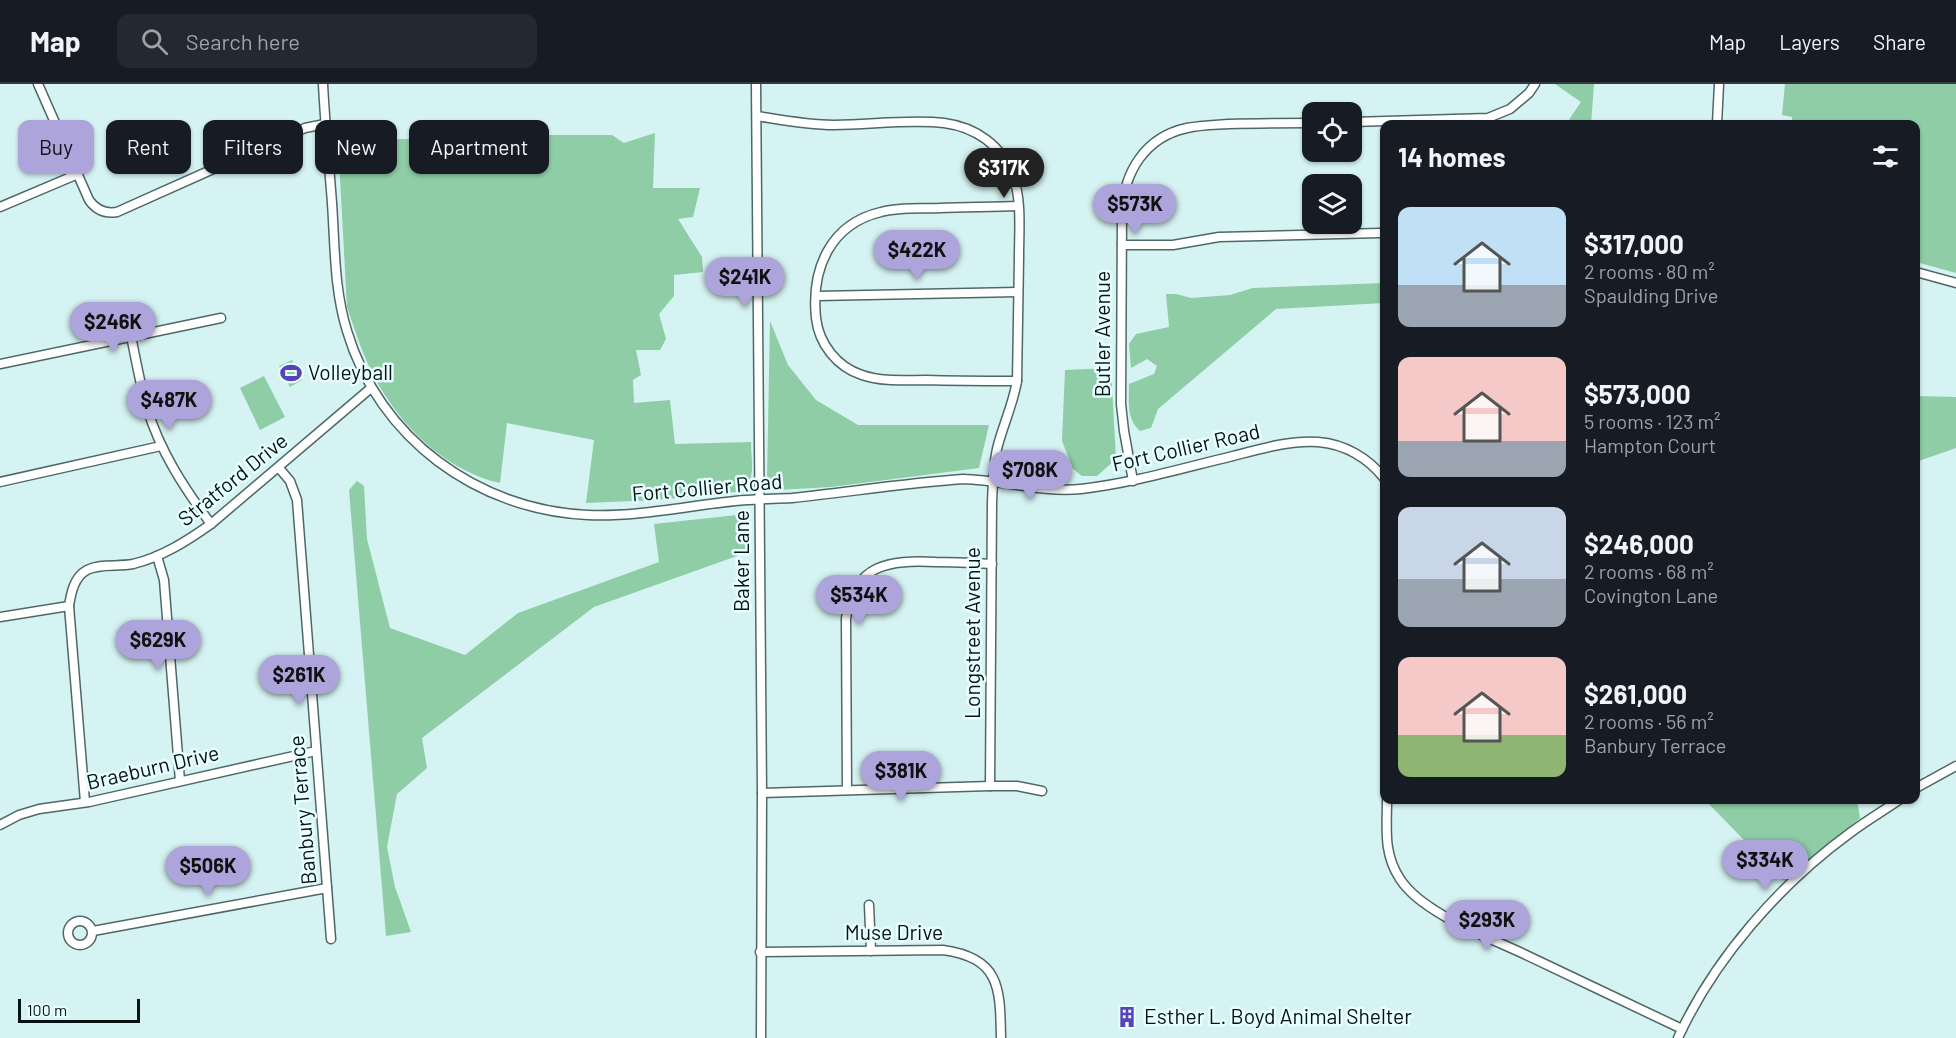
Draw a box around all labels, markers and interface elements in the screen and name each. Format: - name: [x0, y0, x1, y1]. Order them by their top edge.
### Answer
- search box: [117, 14, 537, 68]
- text: Map: [30, 24, 81, 58]
- icon: search: [138, 25, 171, 58]
- text: Search here: [186, 28, 300, 54]
- text: Map: [1709, 29, 1746, 54]
- text: Layers: [1779, 29, 1840, 54]
- text: Share: [1873, 29, 1926, 54]
- map controls: [1302, 102, 1362, 234]
- button: locate: [1302, 102, 1362, 162]
- chip: Buy: [18, 120, 94, 174]
- chip: Rent: [106, 120, 191, 174]
- chip: Filters: [203, 120, 303, 174]
- chip: New: [315, 120, 397, 174]
- chip: Apartment: [409, 120, 549, 174]
- icon: filters: [1869, 140, 1902, 173]
- text: 14 homes: [1398, 141, 1505, 172]
- pin: $317K: [962, 148, 1046, 199]
- text: $317K: [978, 155, 1030, 179]
- button: layers: [1302, 174, 1362, 234]
- pin: $573K: [1093, 184, 1177, 235]
- text: $573K: [1107, 191, 1163, 215]
- text: $317,000: [1584, 228, 1684, 259]
- pin: $422K: [875, 230, 959, 281]
- icon: home: [1446, 231, 1518, 303]
- text: $422K: [888, 237, 946, 261]
- pin: $241K: [703, 257, 787, 308]
- text: 2 rooms · 80 m²: [1584, 259, 1715, 283]
- text: $241K: [719, 264, 771, 288]
- street label: Butler Avenue: [1089, 271, 1114, 397]
- text: Spaulding Drive: [1584, 283, 1718, 307]
- pin: $246K: [71, 302, 155, 353]
- text: $246K: [84, 309, 142, 333]
- place label: Volleyball: [308, 359, 393, 384]
- sports icon: Volleyball: [279, 361, 303, 385]
- text: $573,000: [1584, 378, 1691, 409]
- pin: $487K: [127, 380, 211, 431]
- icon: home: [1446, 381, 1518, 453]
- text: $487K: [141, 387, 197, 411]
- text: 5 rooms · 123 m²: [1584, 409, 1721, 433]
- street label: Fort Collier Road: [1109, 417, 1262, 476]
- street label: Stratford Drive: [172, 427, 292, 531]
- text: Hampton Court: [1584, 433, 1716, 457]
- pin: $708K: [988, 450, 1072, 501]
- text: $708K: [1002, 457, 1058, 481]
- street label: Fort Collier Road: [631, 467, 783, 506]
- street label: Baker Lane: [728, 510, 753, 612]
- text: $246,000: [1584, 528, 1694, 559]
- icon: home: [1446, 531, 1518, 603]
- street label: Longstreet Avenue: [959, 547, 984, 719]
- text: 2 rooms · 68 m²: [1584, 559, 1714, 583]
- pin: $534K: [817, 575, 901, 626]
- text: $534K: [830, 582, 888, 606]
- text: Covington Lane: [1584, 583, 1718, 607]
- pin: $629K: [116, 620, 200, 671]
- text: $629K: [130, 627, 186, 651]
- pin: $261K: [257, 655, 341, 706]
- text: $261K: [273, 662, 325, 686]
- text: $261,000: [1584, 678, 1687, 709]
- icon: home: [1446, 681, 1518, 753]
- text: 2 rooms · 56 m²: [1584, 709, 1714, 733]
- text: Banbury Terrace: [1584, 733, 1726, 757]
- street label: Banbury Terrace: [283, 735, 320, 886]
- street label: Braeburn Drive: [84, 739, 221, 794]
- pin: $381K: [859, 751, 943, 802]
- text: $381K: [875, 758, 927, 782]
- pin: $334K: [1723, 840, 1807, 891]
- pin: $506K: [166, 846, 250, 897]
- text: $334K: [1736, 847, 1794, 871]
- text: $506K: [180, 853, 236, 877]
- pin: $293K: [1445, 900, 1529, 951]
- text: $293K: [1459, 907, 1515, 931]
- street label: Muse Drive: [845, 919, 943, 944]
- scale bar: [18, 996, 140, 1024]
- text: 100 m: [27, 1000, 67, 1019]
- place label: Esther L. Boyd Animal Shelter: [1144, 1003, 1412, 1028]
- building icon: Esther L. Boyd Animal Shelter: [1115, 1005, 1139, 1029]

